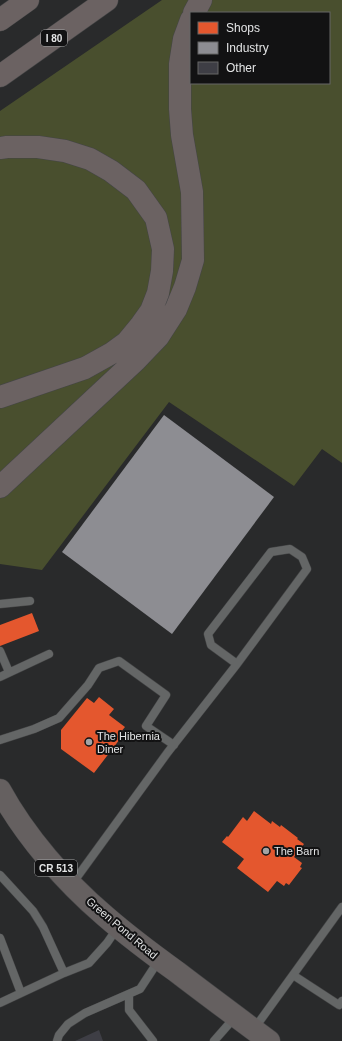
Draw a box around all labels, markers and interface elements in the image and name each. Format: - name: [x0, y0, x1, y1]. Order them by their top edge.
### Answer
- legend: [190, 12, 330, 84]
- text: Shops: [226, 21, 260, 35]
- road number: I 80: [41, 30, 67, 46]
- text: Industry: [226, 41, 269, 55]
- text: Other: [226, 61, 256, 75]
- place label: The Hibernia Diner: [97, 730, 161, 755]
- marker: The Hibernia Diner: [84, 737, 94, 747]
- place label: The Barn: [274, 845, 319, 857]
- marker: The Barn: [261, 846, 271, 856]
- road number: CR 513: [35, 860, 77, 876]
- street label: Green Pond Road: [84, 895, 160, 961]

